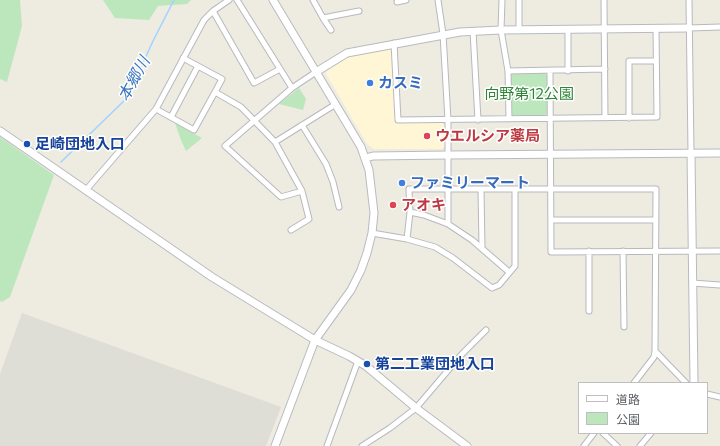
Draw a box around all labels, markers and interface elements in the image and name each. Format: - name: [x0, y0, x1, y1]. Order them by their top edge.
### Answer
- water label: 本郷川: [114, 53, 154, 105]
- place label: カスミ: [378, 74, 423, 92]
- marker: カスミ: [365, 78, 375, 88]
- park label: 向野第12公園: [484, 85, 574, 103]
- place label: ウエルシア薬局: [435, 127, 540, 145]
- marker: ウエルシア薬局: [422, 131, 432, 141]
- place label: 足崎団地入口: [35, 135, 125, 153]
- marker: 足崎団地入口: [22, 139, 32, 149]
- place label: ファミリーマート: [410, 174, 530, 192]
- marker: ファミリーマート: [397, 178, 407, 188]
- place label: アオキ: [401, 196, 446, 214]
- marker: アオキ: [388, 200, 398, 210]
- place label: 第二工業団地入口: [375, 355, 495, 373]
- marker: 第二工業団地入口: [362, 359, 372, 369]
- legend: [578, 382, 708, 434]
- text: 道路: [616, 392, 640, 406]
- text: 公園: [616, 412, 640, 426]

